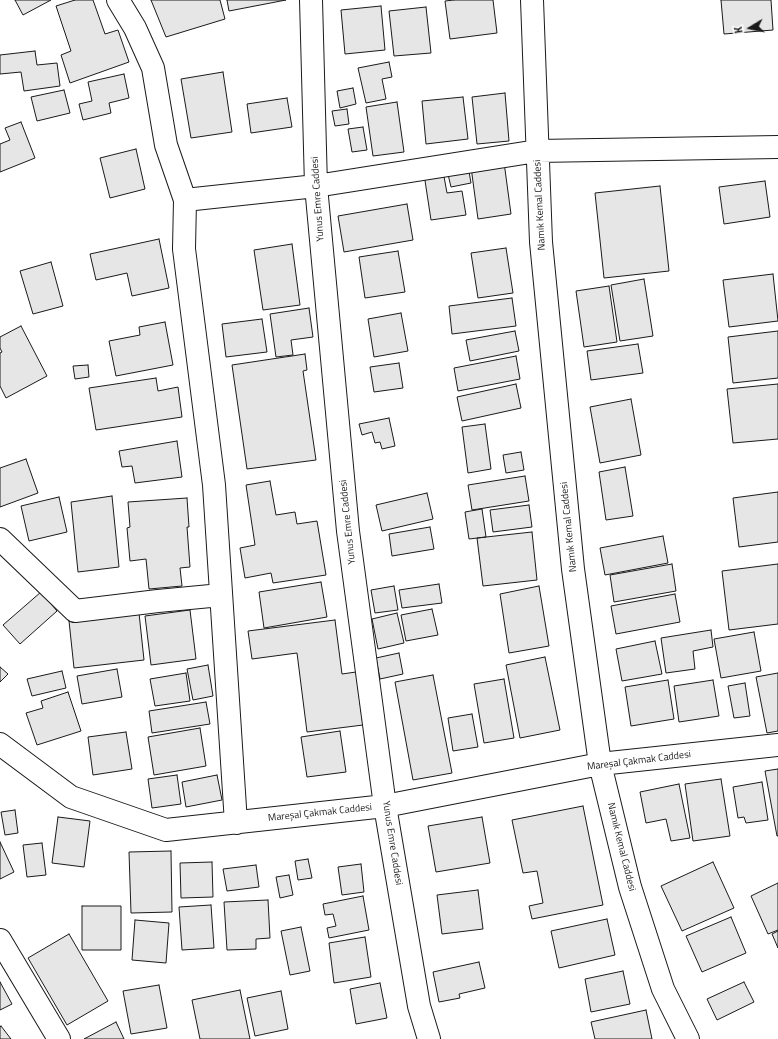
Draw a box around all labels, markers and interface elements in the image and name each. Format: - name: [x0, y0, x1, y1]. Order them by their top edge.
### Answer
- north arrow: [730, 8, 770, 48]
- text: K: [730, 25, 747, 35]
- street label: Yunus Emre Caddesi: [309, 156, 327, 242]
- street label: Namık Kemal Caddesi: [532, 159, 548, 251]
- street label: Yunus Emre Caddesi: [338, 479, 358, 565]
- street label: Namık Kemal Caddesi: [558, 481, 580, 573]
- street label: Mareşal Çakmak Caddesi: [586, 749, 692, 773]
- street label: Yunus Emre Caddesi: [379, 800, 405, 886]
- street label: Mareşal Çakmak Caddesi: [267, 802, 373, 824]
- street label: Namık Kemal Caddesi: [604, 802, 638, 892]

